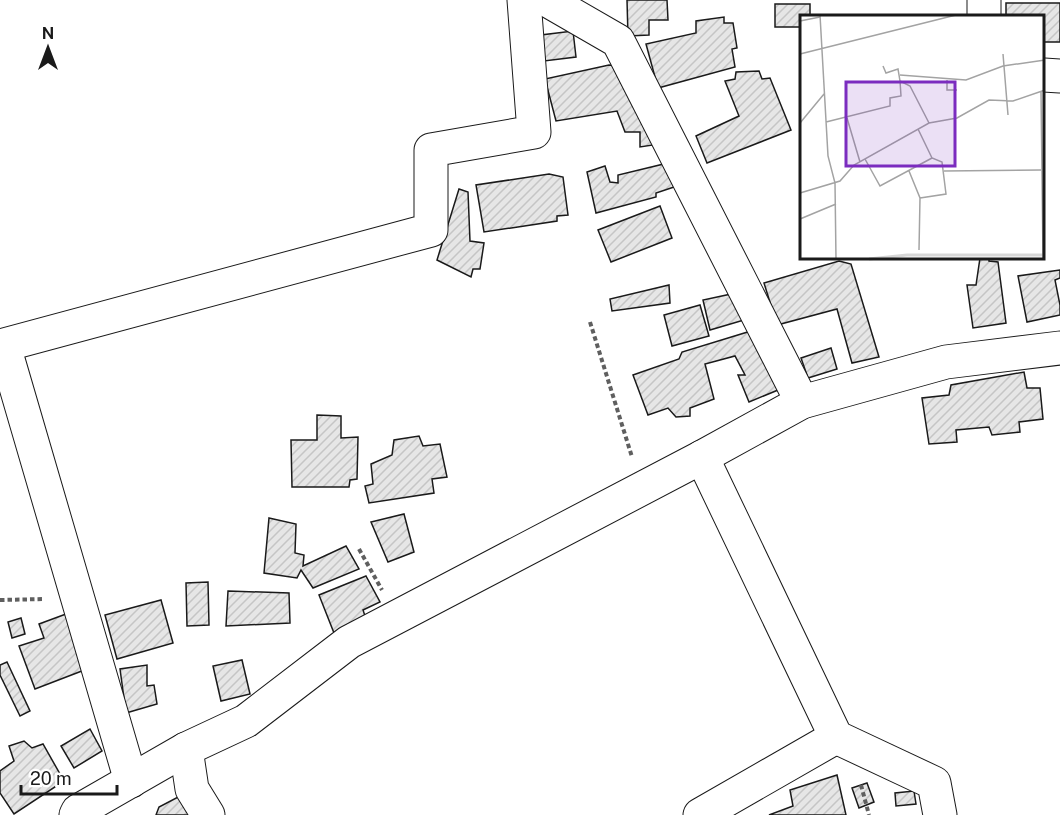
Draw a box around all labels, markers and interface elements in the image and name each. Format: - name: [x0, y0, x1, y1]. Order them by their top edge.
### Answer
- inset map: [800, 15, 1045, 260]
- north arrow: [18, 18, 78, 78]
- text: N: [42, 24, 54, 43]
- scale bar: [21, 758, 117, 796]
- text: 20 m: [30, 768, 72, 789]

